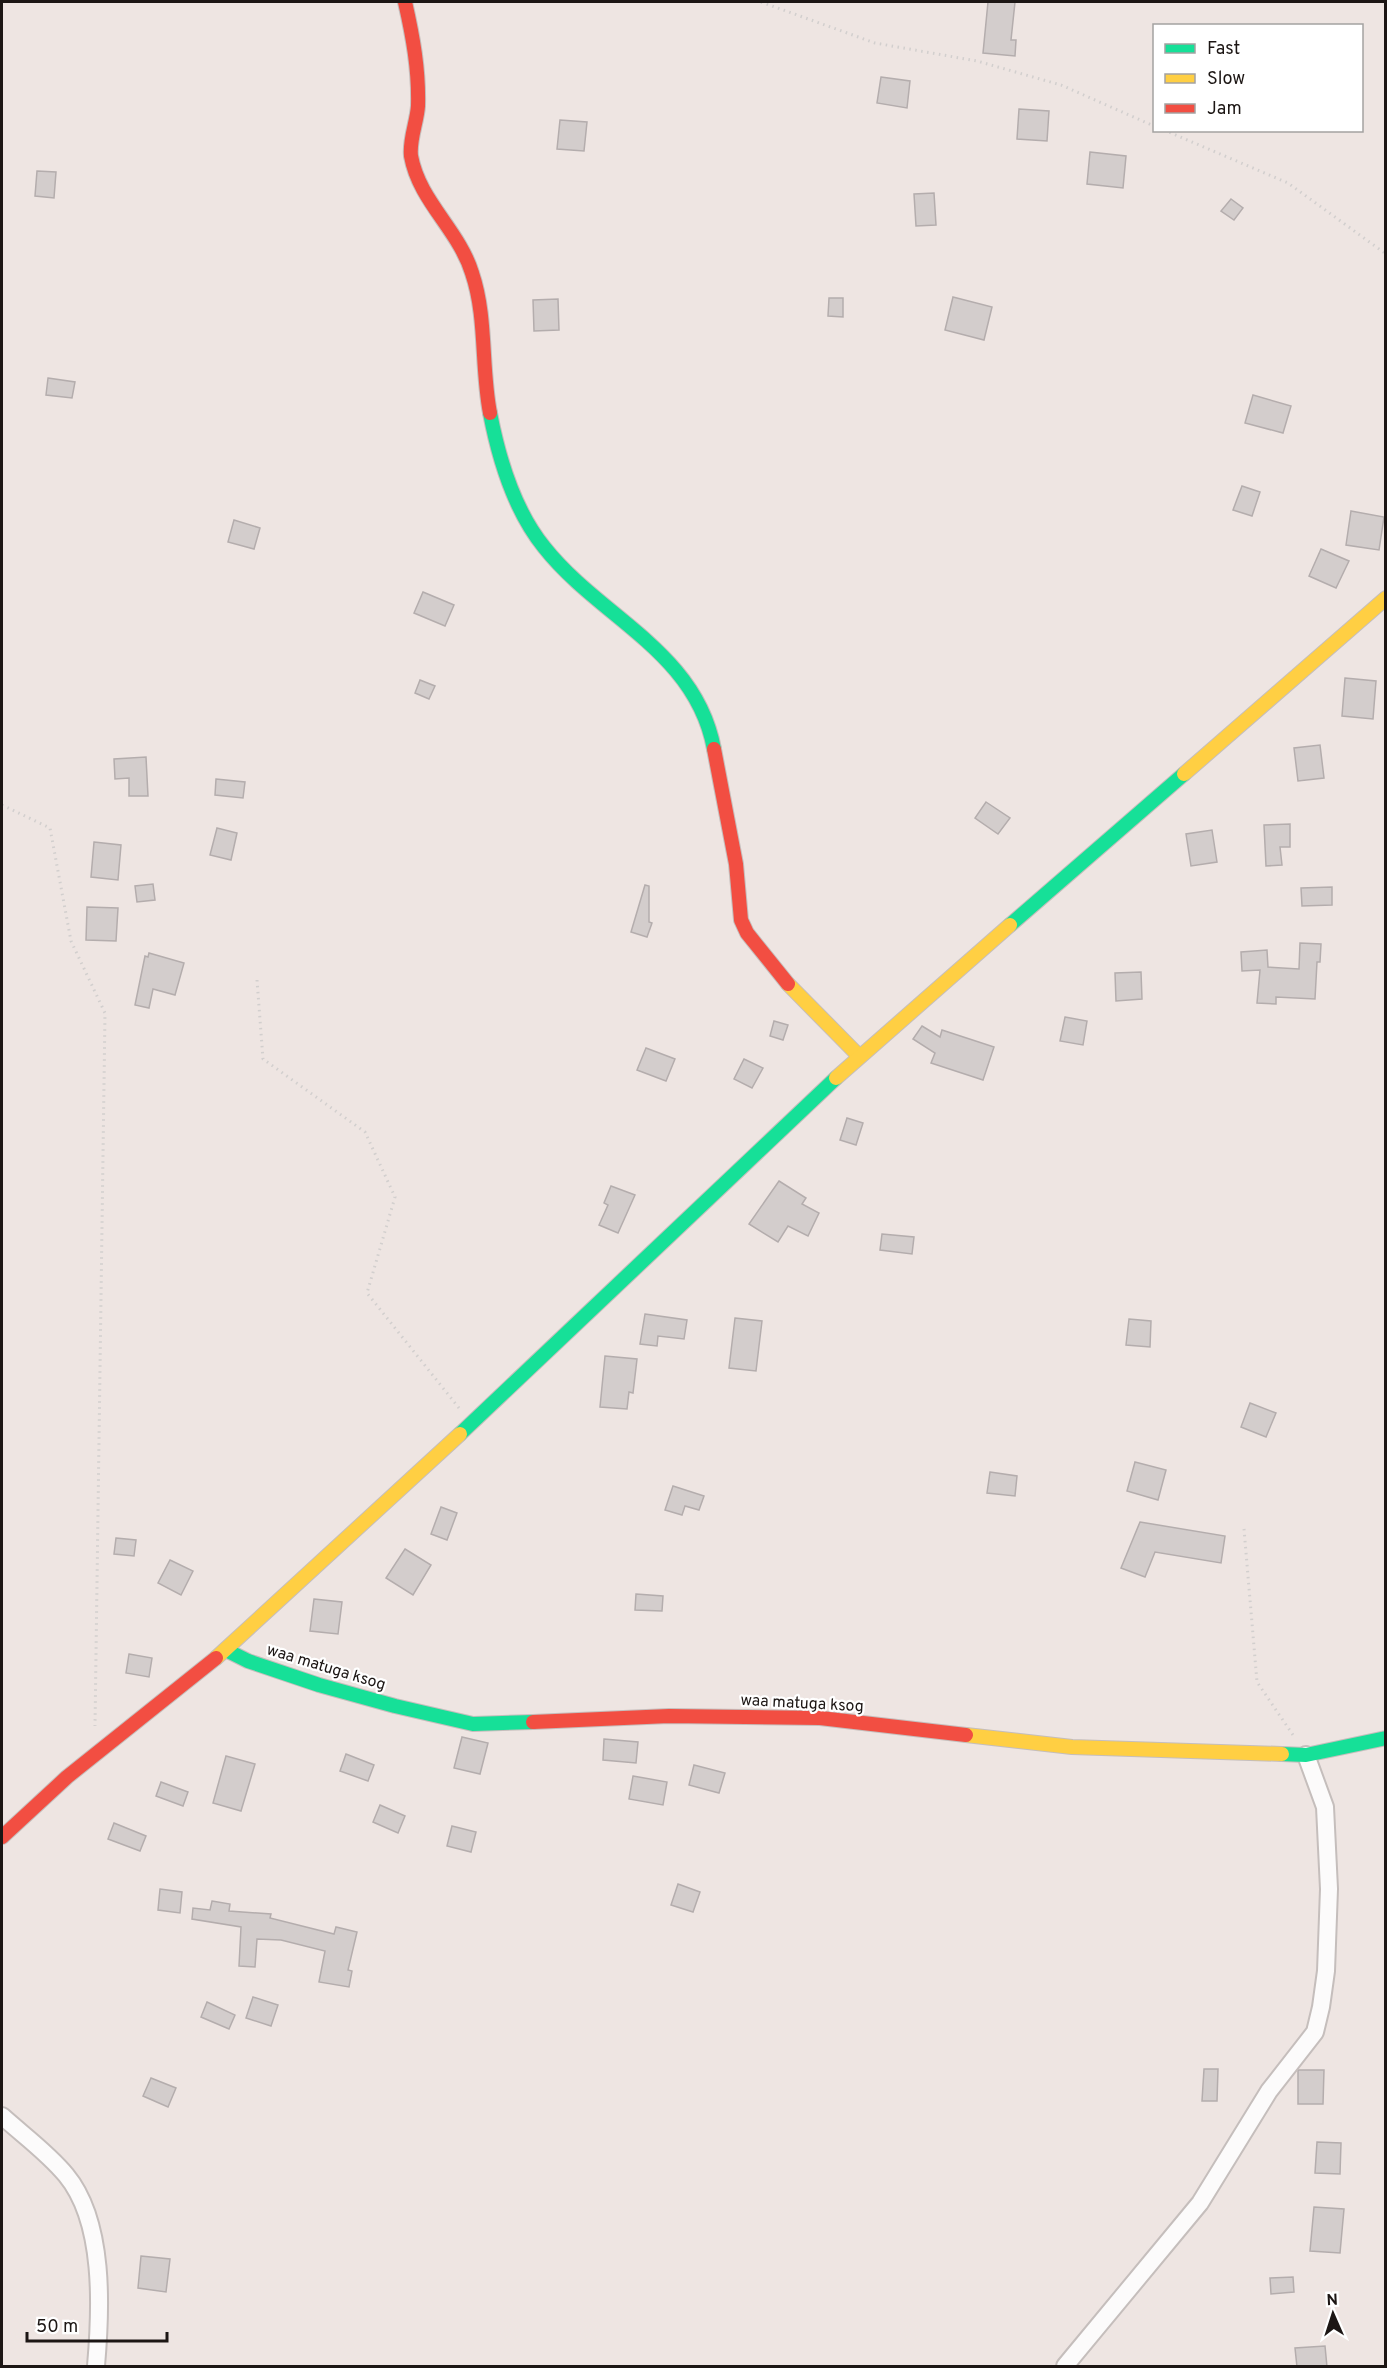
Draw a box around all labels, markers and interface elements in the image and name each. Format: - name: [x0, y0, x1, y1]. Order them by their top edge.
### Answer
- legend: [1153, 24, 1363, 132]
- text: Fast: [1207, 38, 1240, 61]
- text: Slow: [1207, 68, 1245, 91]
- text: Jam: [1207, 98, 1242, 121]
- street label: waa matuga ksog: [264, 1640, 388, 1696]
- street label: waa matuga ksog: [740, 1691, 864, 1717]
- north arrow: [1303, 2284, 1363, 2344]
- text: N: [1326, 2291, 1339, 2311]
- scale bar: [27, 2305, 166, 2343]
- text: 50 m: [36, 2316, 78, 2339]

